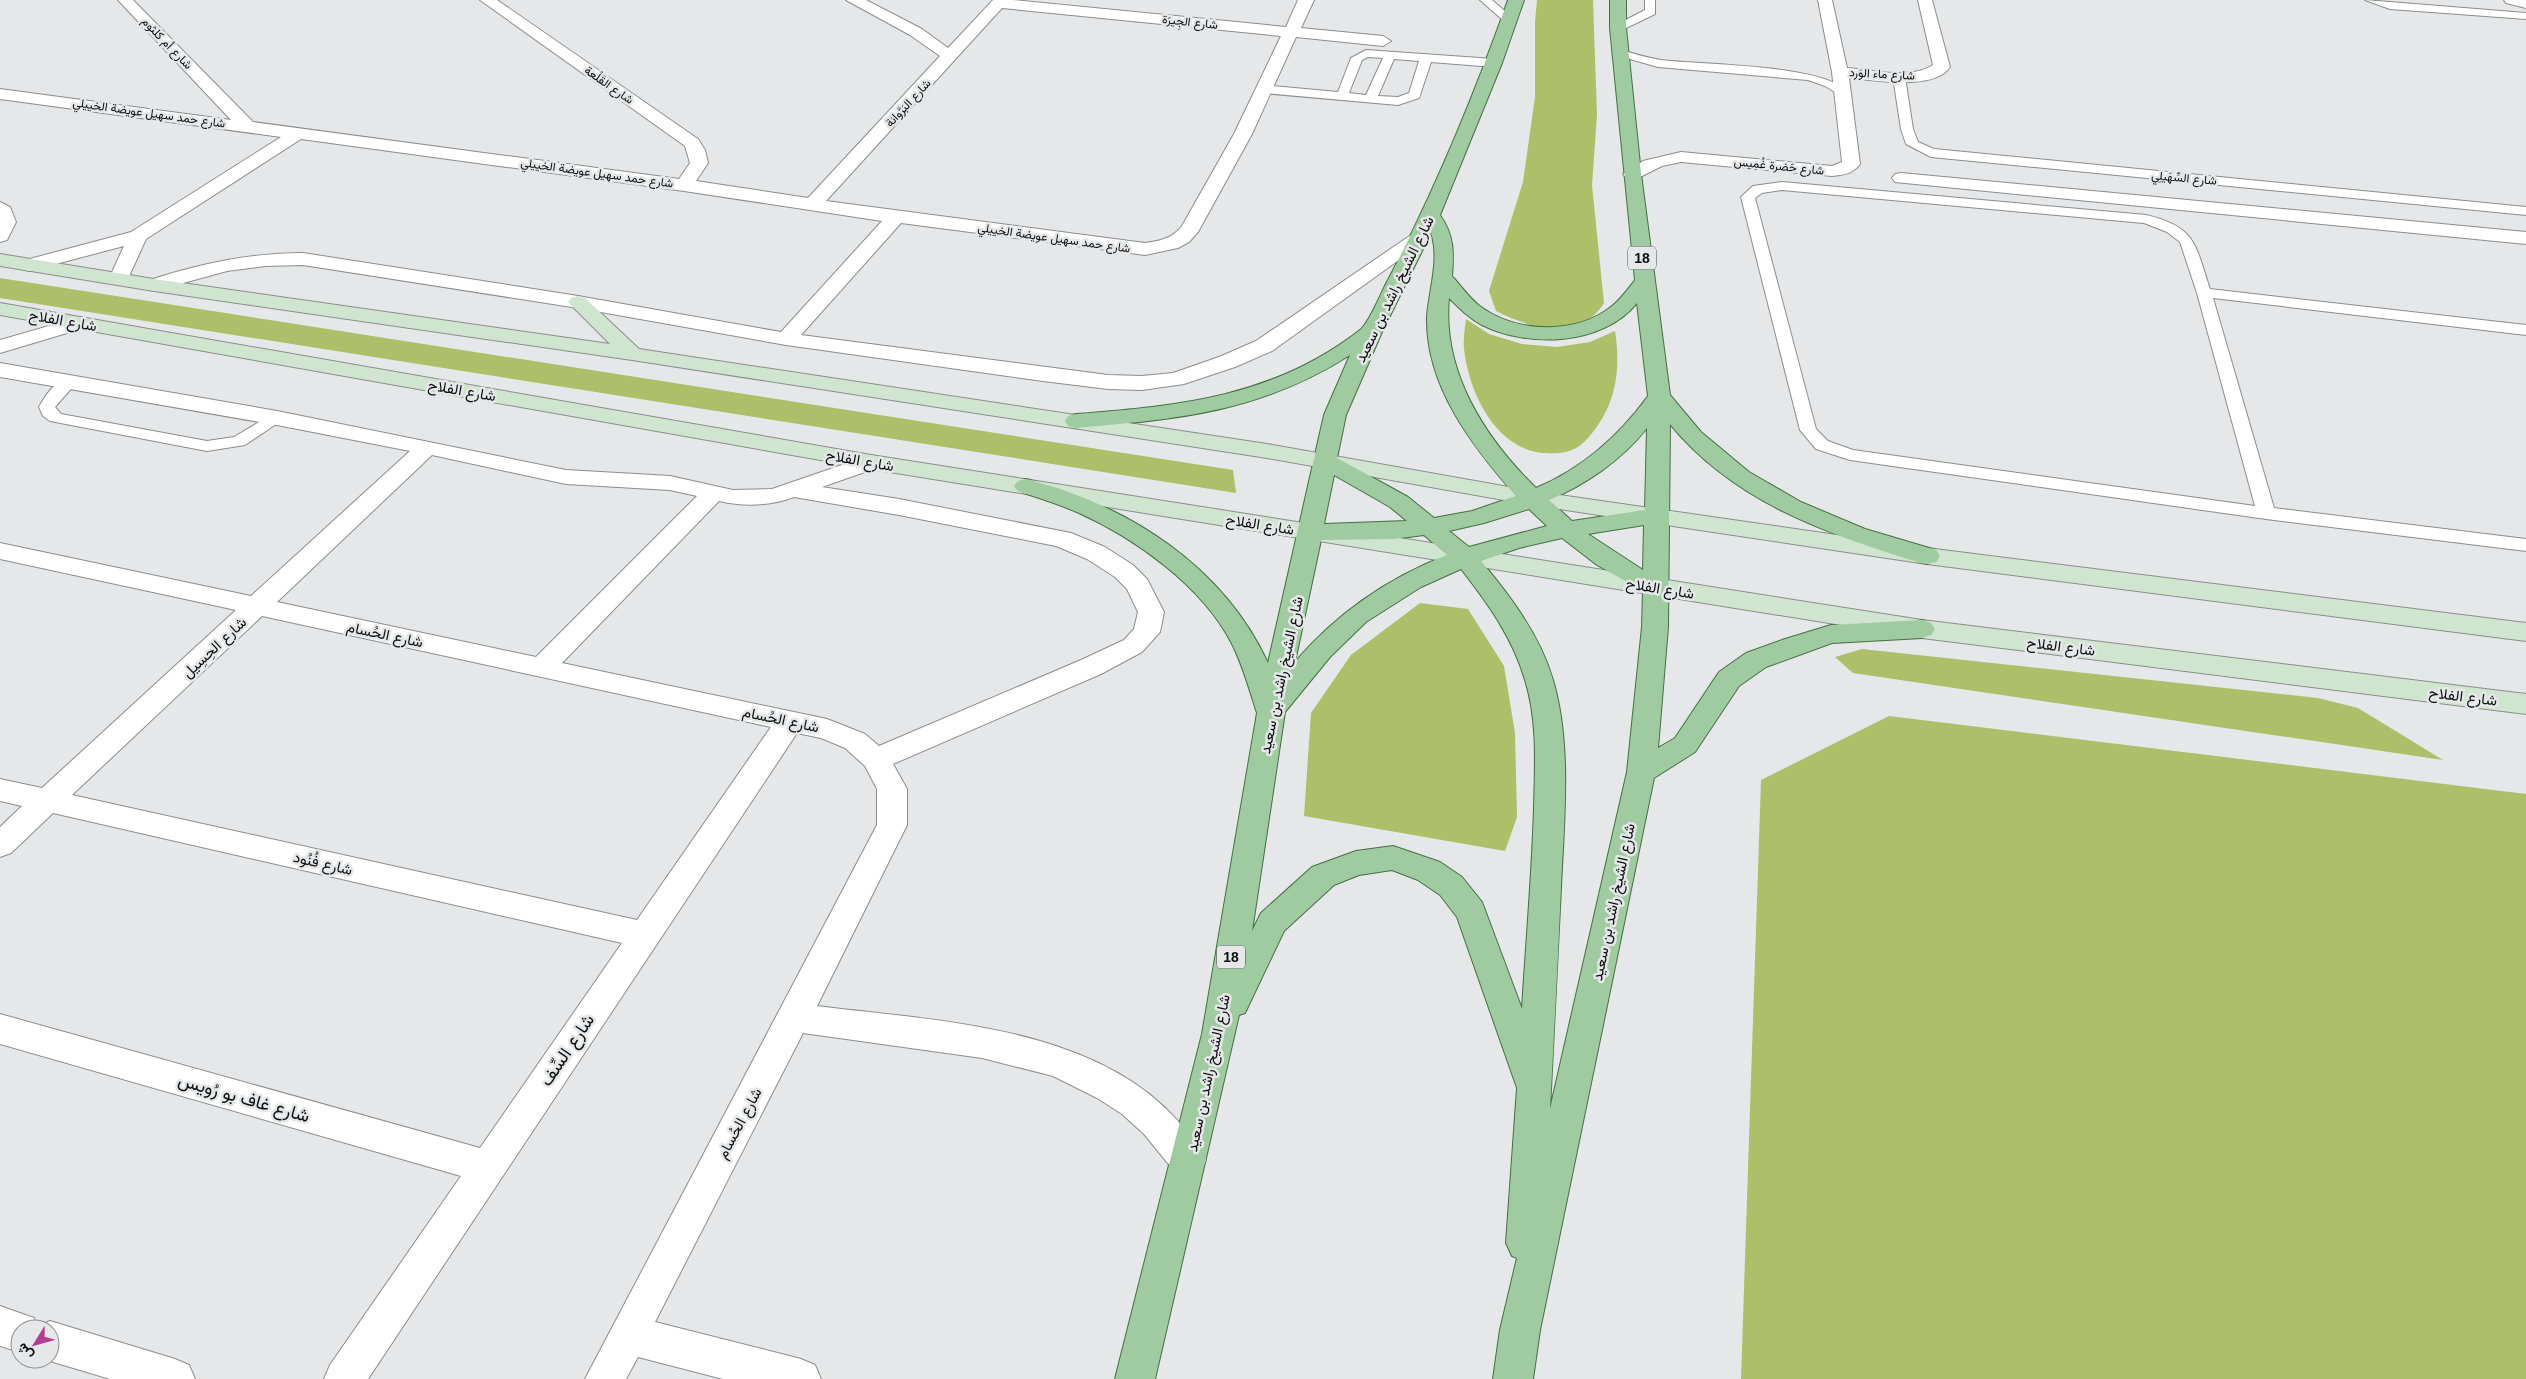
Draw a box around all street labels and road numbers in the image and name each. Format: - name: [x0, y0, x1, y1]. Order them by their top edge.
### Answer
- street label: شارع الجِيرَة: [1161, 12, 1219, 34]
- street label: شارع أم كلثوم: [137, 14, 195, 73]
- street label: شارع القَلْعة: [581, 62, 637, 109]
- street label: شارع ماء الوَرد: [1849, 65, 1915, 85]
- street label: شارع البَرَّوانة: [882, 76, 935, 131]
- street label: شارع حمد سهيل عويضة الخييلي: [71, 95, 226, 134]
- street label: شارع حَضرة غُمِيس: [1733, 153, 1825, 180]
- street label: شارع حمد سهيل عويضة الخييلي: [519, 155, 674, 194]
- street label: شارع السِّهَيلِي: [2150, 168, 2217, 191]
- street label: شارع الشيخ راشد بن سعيد: [1351, 213, 1440, 366]
- street label: شارع حمد سهيل عويضة الخييلي: [976, 220, 1131, 259]
- road number: 18: [1628, 247, 1656, 270]
- street label: شارع الفلاح: [27, 306, 98, 337]
- street label: شارع الفلاح: [426, 376, 497, 407]
- street label: شارع الفلاح: [824, 446, 895, 477]
- street label: شارع الفلاح: [1224, 510, 1295, 541]
- street label: شارع الفلاح: [1624, 574, 1695, 605]
- street label: شارع الشيخ راشد بن سعيد: [1256, 595, 1309, 756]
- street label: شارع الحِسِيل: [179, 613, 252, 683]
- street label: شارع الحُسام: [345, 618, 425, 653]
- street label: شارع الفلاح: [2026, 633, 2096, 662]
- street label: شارع الفلاح: [2428, 683, 2498, 712]
- street label: شارع الحُسام: [741, 703, 821, 738]
- street label: شارع الشيخ راشد بن سعيد: [1588, 822, 1641, 983]
- street label: شارع فُنُود: [291, 846, 355, 881]
- road number: 18: [1217, 946, 1245, 969]
- street label: شارع الشيخ راشد بن سعيد: [1183, 993, 1236, 1154]
- street label: شارع السِّف: [536, 1010, 600, 1091]
- street label: شارع غاف بو رُويس: [175, 1070, 312, 1128]
- street label: شارع الحُسام: [713, 1084, 768, 1163]

